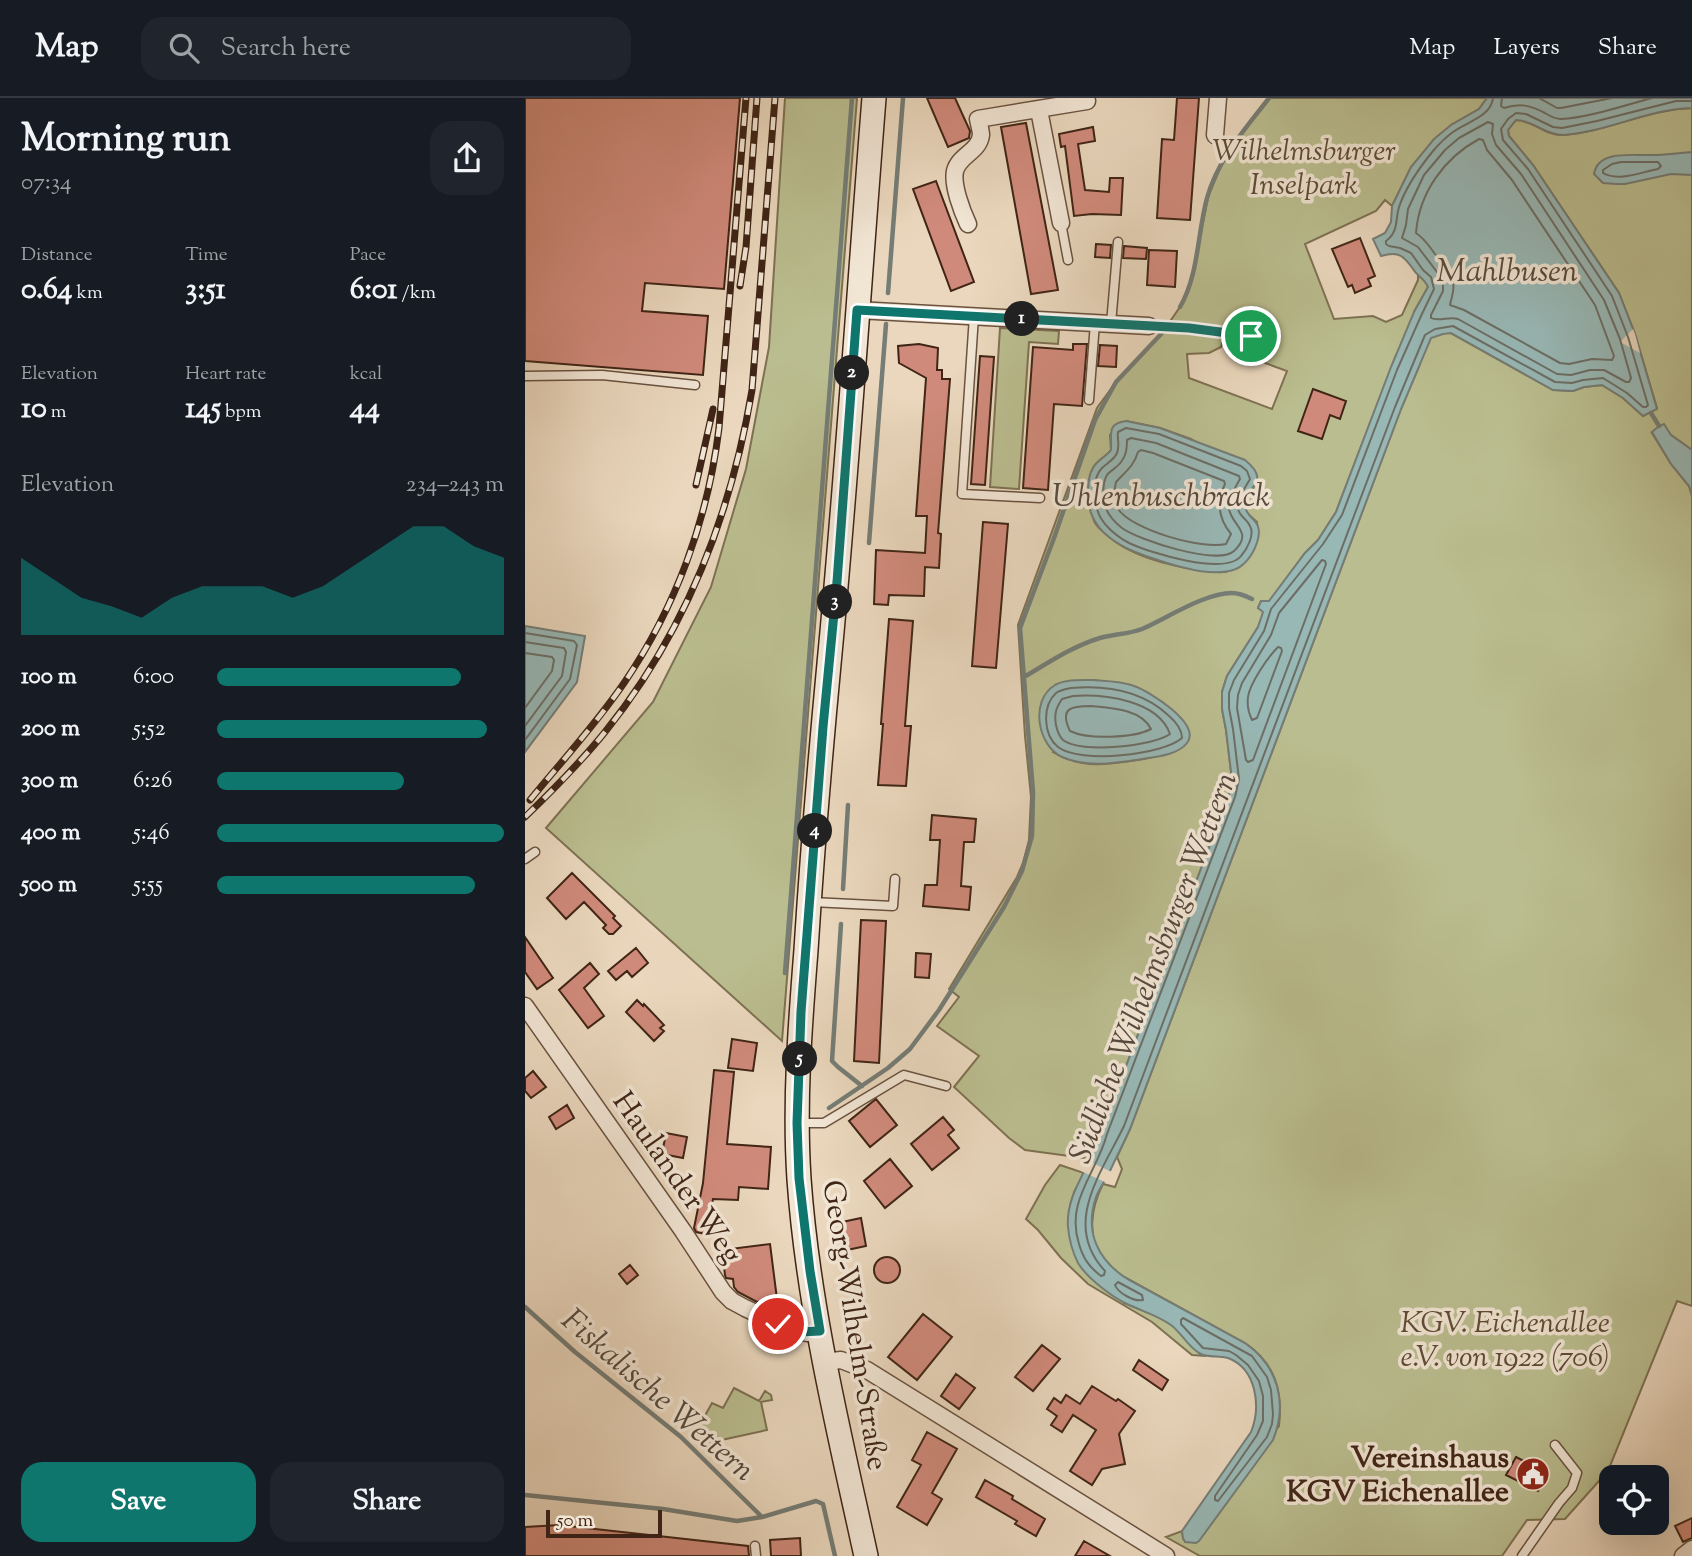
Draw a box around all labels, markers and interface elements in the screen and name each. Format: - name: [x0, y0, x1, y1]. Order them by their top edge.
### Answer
- search box: [141, 17, 631, 80]
- text: Map: [35, 24, 99, 72]
- icon: search: [165, 29, 203, 67]
- text: Search here: [221, 30, 351, 67]
- text: Map: [1409, 31, 1455, 65]
- text: Layers: [1493, 31, 1560, 65]
- text: Share: [1598, 31, 1657, 65]
- text: Morning run: [21, 114, 231, 168]
- button: share: [430, 121, 504, 195]
- park label: Wilhelmsburger Inselpark: [1212, 131, 1396, 208]
- text: 07:34: [21, 167, 72, 200]
- text: Distance: [21, 242, 93, 269]
- text: Time: [185, 242, 228, 269]
- text: Pace: [350, 242, 386, 269]
- water label: Mahlbusen: [1436, 250, 1578, 296]
- text: 0.64: [21, 269, 72, 312]
- text: 3:51: [185, 269, 226, 312]
- text: 6:01: [350, 269, 398, 312]
- text: km: [72, 280, 103, 307]
- text: /km: [398, 280, 436, 307]
- pin: 1: [1005, 302, 1039, 336]
- text: 1: [1018, 305, 1025, 332]
- pin: [1221, 306, 1281, 366]
- icon: arrive: [1232, 317, 1270, 355]
- pin: 2: [835, 356, 869, 390]
- text: 2: [847, 359, 856, 386]
- text: Elevation: [21, 361, 98, 388]
- text: Heart rate: [185, 361, 266, 388]
- text: kcal: [350, 361, 382, 388]
- text: 10: [21, 388, 47, 431]
- text: 145: [185, 388, 221, 431]
- text: 44: [350, 388, 380, 431]
- text: m: [47, 399, 67, 426]
- text: bpm: [221, 399, 261, 426]
- text: Elevation: [21, 469, 114, 502]
- text: 234–243 m: [406, 469, 504, 502]
- water label: Uhlenbuschbrack: [1052, 475, 1270, 521]
- pin: 3: [817, 584, 853, 620]
- text: 3: [831, 588, 838, 615]
- text: 100 m: [21, 661, 77, 694]
- text: 6:00: [133, 661, 174, 694]
- text: 200 m: [21, 713, 80, 746]
- text: 5:52: [133, 713, 165, 746]
- text: 300 m: [21, 765, 78, 798]
- text: 6:26: [133, 765, 172, 798]
- water label: Südliche Wilhelmsburger Wettern: [1059, 765, 1251, 1171]
- pin: 4: [797, 814, 833, 848]
- text: 400 m: [21, 817, 81, 850]
- text: 5:46: [133, 817, 170, 850]
- text: 4: [810, 817, 819, 844]
- text: 500 m: [21, 869, 77, 902]
- text: 5:55: [133, 869, 163, 902]
- pin: 5: [783, 1042, 817, 1076]
- text: 5: [796, 1045, 803, 1072]
- street label: Haulander Weg: [601, 1084, 751, 1273]
- street label: Georg-Wilhelm-Straße: [809, 1177, 898, 1473]
- pin: [748, 1294, 808, 1354]
- water label: Fiskalische Wettern: [550, 1299, 764, 1494]
- park label: KGV. Eichenallee e.V. von 1922 (706): [1400, 1303, 1610, 1380]
- icon: check: [759, 1305, 797, 1343]
- place label: Vereinshaus KGV Eichenallee: [1286, 1438, 1509, 1515]
- public building icon: Vereinshaus KGV Eichenallee: [1514, 1455, 1552, 1493]
- button: Save: [21, 1462, 256, 1542]
- button: Share: [270, 1462, 504, 1542]
- map controls: [1599, 1465, 1669, 1535]
- button: locate: [1599, 1465, 1669, 1535]
- scale bar: [546, 1507, 661, 1539]
- text: 50 m: [557, 1508, 593, 1535]

